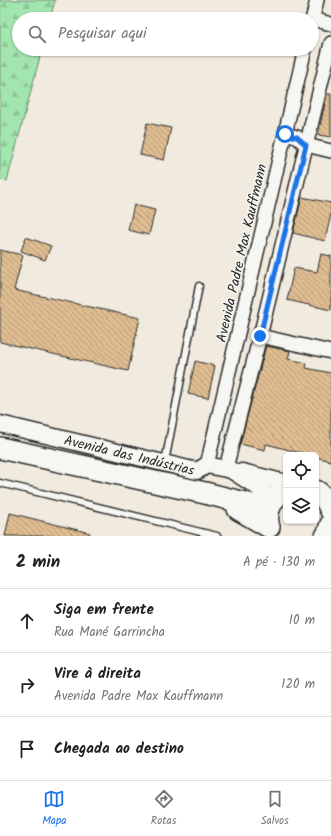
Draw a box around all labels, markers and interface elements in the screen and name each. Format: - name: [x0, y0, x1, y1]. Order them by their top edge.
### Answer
- search box: [12, 12, 319, 56]
- text: Pesquisar aqui: [58, 22, 147, 46]
- icon: search: [26, 23, 48, 45]
- route start: [276, 125, 294, 143]
- street label: Avenida Padre Max Kauffmann: [211, 162, 273, 345]
- route end: [251, 327, 269, 345]
- street label: Avenida das Indústrias: [62, 430, 197, 482]
- map controls: [283, 452, 319, 524]
- button: locate: [283, 452, 319, 488]
- button: layers: [283, 488, 319, 524]
- text: 2 min: [16, 549, 60, 576]
- text: A pé · 130 m: [243, 552, 315, 573]
- text: Siga em frente: [54, 598, 154, 622]
- icon: ahead: [16, 610, 38, 632]
- text: 10 m: [289, 610, 315, 631]
- text: Rua Mané Garrincha: [54, 622, 165, 643]
- text: Vire à direita: [54, 662, 141, 686]
- icon: right: [16, 674, 38, 696]
- text: 120 m: [281, 674, 315, 695]
- text: Avenida Padre Max Kauffmann: [54, 686, 223, 707]
- text: Chegada ao destino: [54, 737, 184, 761]
- icon: arrive: [16, 738, 38, 760]
- tab: Mapa: [42, 788, 66, 830]
- tab: Rotas: [151, 788, 176, 830]
- tab: Salvos: [261, 788, 289, 830]

